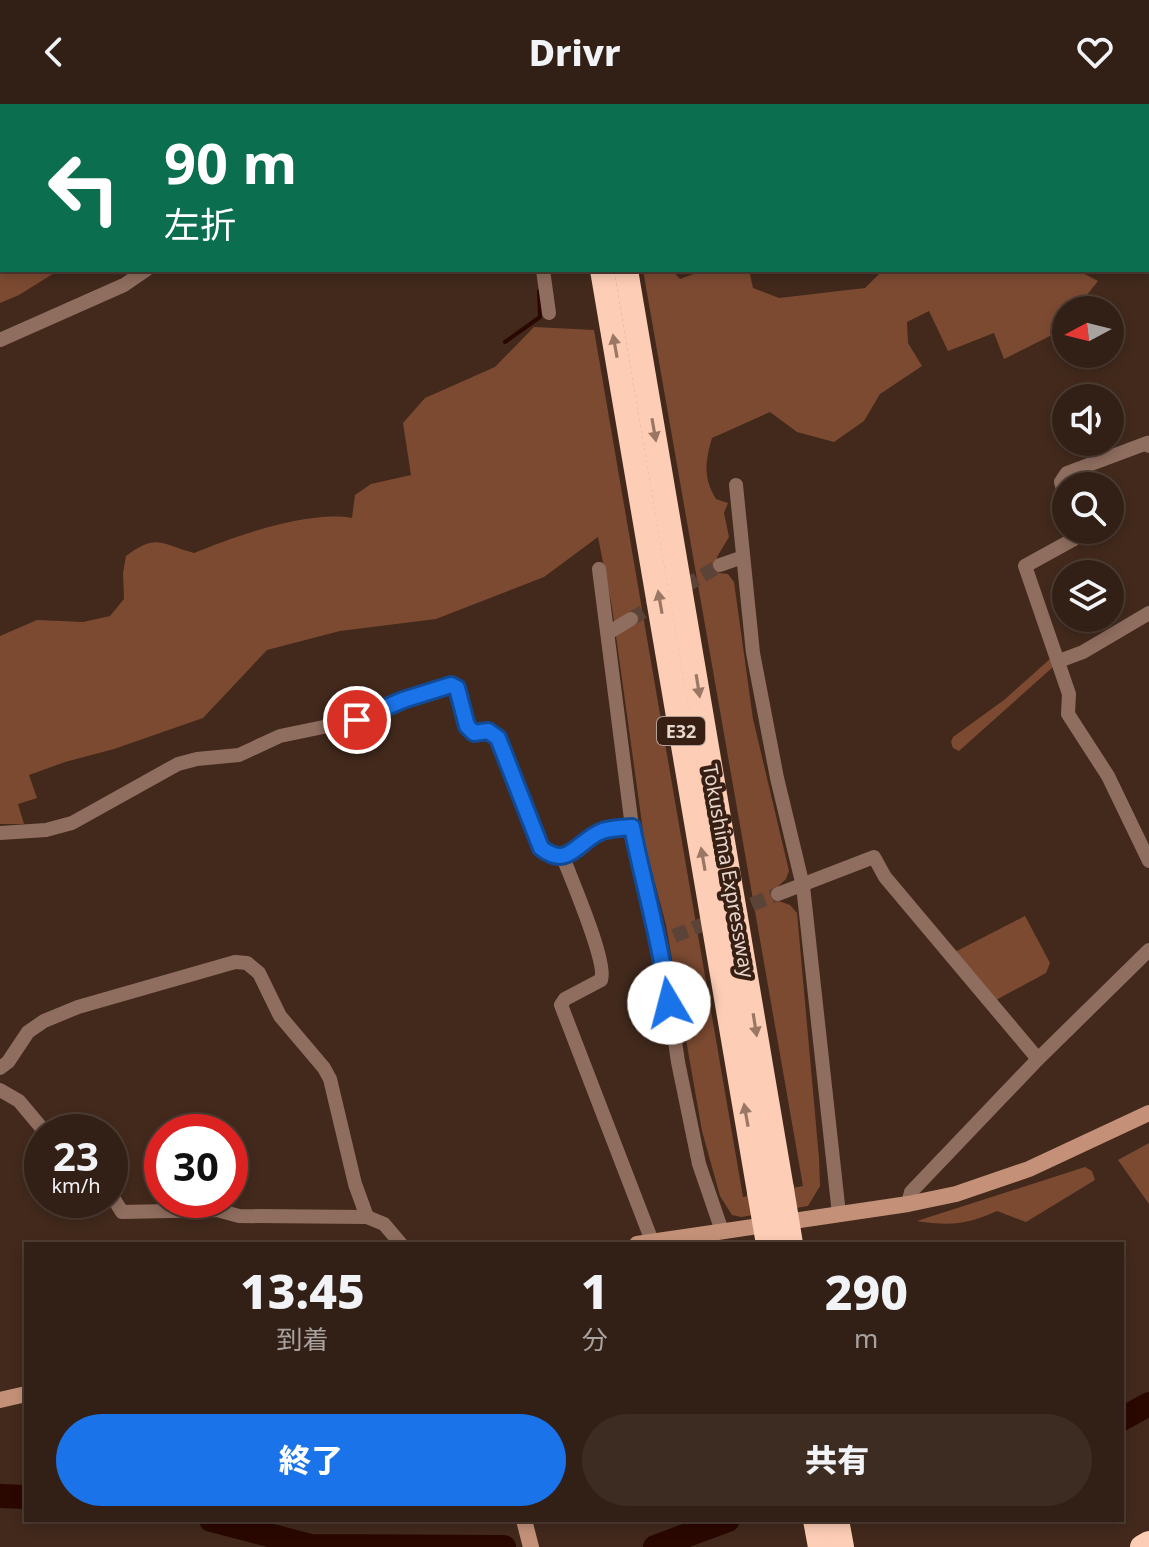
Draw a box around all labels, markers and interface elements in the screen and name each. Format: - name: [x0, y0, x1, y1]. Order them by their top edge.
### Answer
- text: Drivr: [529, 28, 620, 77]
- icon: back: [32, 30, 76, 74]
- icon: heart: [1073, 30, 1117, 74]
- text: 90 m: [164, 124, 297, 200]
- icon: left: [32, 136, 136, 240]
- text: 左折: [164, 200, 236, 249]
- north arrow: [1052, 296, 1124, 368]
- map controls: [1052, 296, 1124, 632]
- one-way arrow: [609, 333, 621, 358]
- button: sound: [1052, 384, 1124, 456]
- one-way arrow: [648, 417, 660, 442]
- button: search: [1052, 472, 1124, 544]
- button: layers: [1052, 560, 1124, 632]
- one-way arrow: [653, 590, 665, 615]
- one-way arrow: [692, 674, 705, 699]
- pin: [323, 686, 391, 754]
- icon: arrive: [335, 698, 379, 742]
- road number: E32: [657, 717, 705, 745]
- street label: Tokushima Expressway: [697, 762, 761, 981]
- one-way arrow: [696, 846, 709, 871]
- position arrow: [627, 961, 711, 1045]
- one-way arrow: [749, 1013, 761, 1038]
- one-way arrow: [740, 1102, 752, 1127]
- speed limit sign: 30: [144, 1114, 248, 1218]
- text: 23: [53, 1128, 99, 1183]
- text: km/h: [51, 1172, 101, 1199]
- text: 13:45: [240, 1258, 365, 1323]
- text: 1: [581, 1258, 609, 1323]
- text: 290: [825, 1259, 908, 1324]
- text: m: [854, 1320, 878, 1356]
- text: 到着: [276, 1321, 328, 1357]
- text: 分: [582, 1321, 608, 1357]
- button: 終了: [56, 1414, 566, 1506]
- button: 共有: [582, 1414, 1092, 1506]

